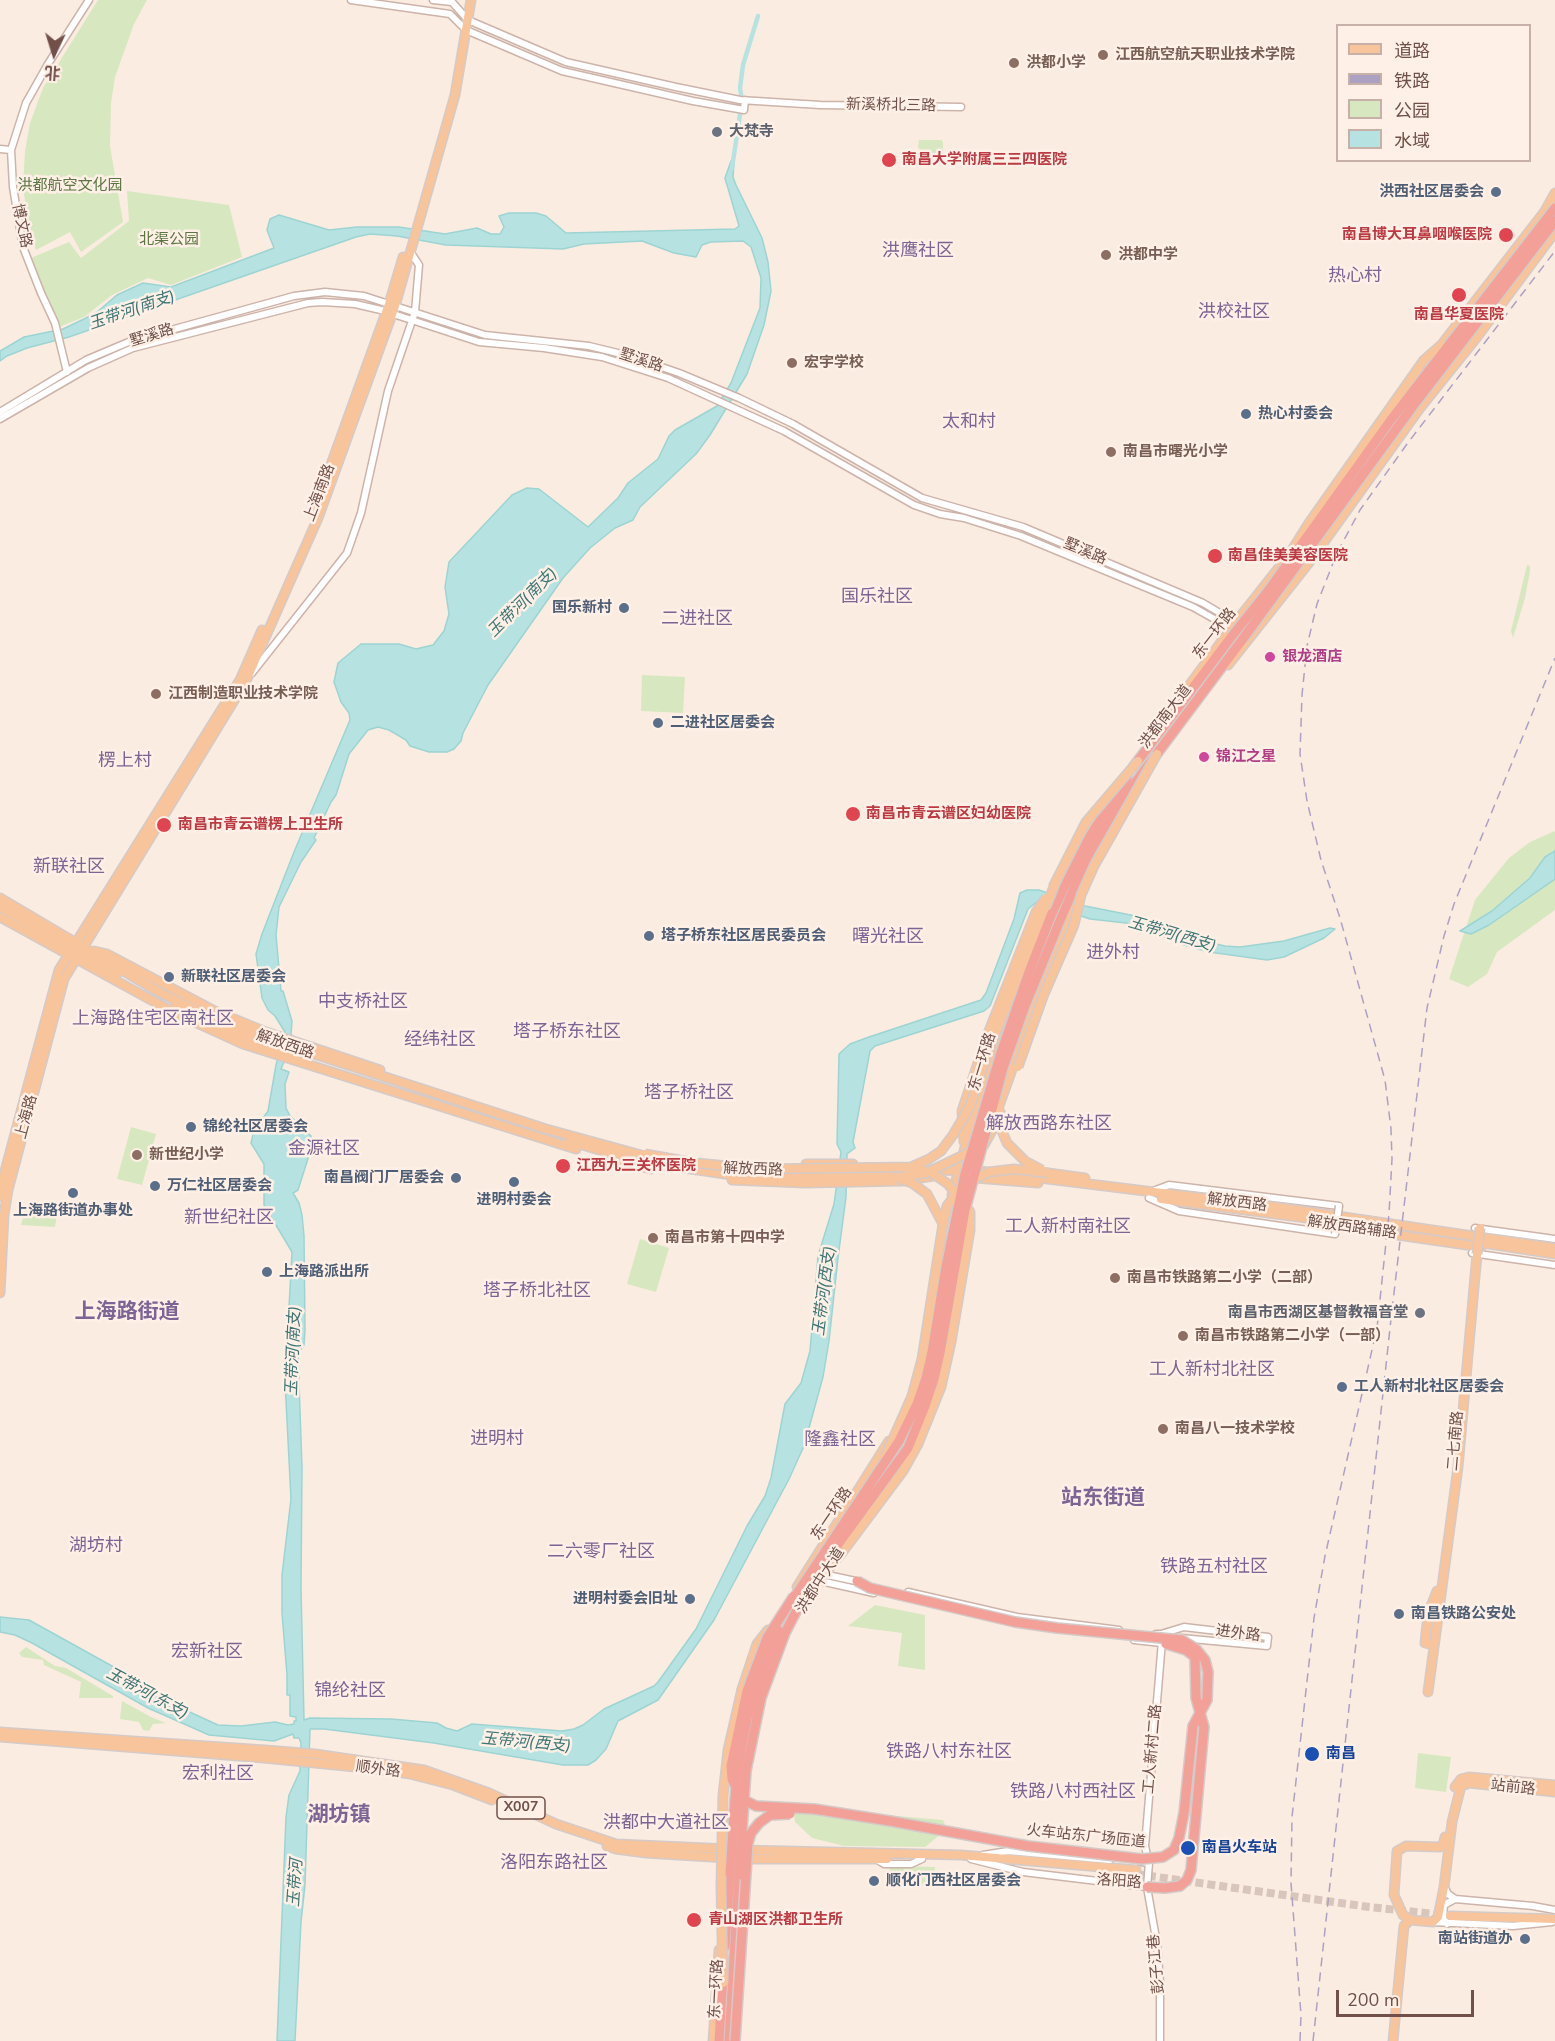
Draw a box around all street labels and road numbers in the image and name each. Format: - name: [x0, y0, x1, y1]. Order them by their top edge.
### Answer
- street label: 新溪桥北三路: [846, 96, 936, 116]
- street label: 博文路: [8, 202, 34, 250]
- street label: 墅溪路: [128, 321, 176, 351]
- street label: 墅溪路: [617, 345, 665, 377]
- street label: 上海南路: [301, 462, 339, 524]
- street label: 墅溪路: [1061, 535, 1109, 569]
- street label: 东一环路: [1189, 605, 1241, 663]
- street label: 洪都南大道: [1136, 682, 1196, 752]
- street label: 解放西路: [254, 1027, 316, 1063]
- street label: 东一环路: [966, 1031, 1000, 1093]
- street label: 上海路: [12, 1093, 42, 1141]
- street label: 解放西路: [723, 1160, 783, 1180]
- street label: 解放西路: [1206, 1190, 1268, 1216]
- street label: 解放西路辅路: [1306, 1213, 1398, 1243]
- street label: 二七南路: [1444, 1410, 1468, 1472]
- street label: 东一环路: [808, 1484, 856, 1544]
- street label: 洪都中大道: [793, 1545, 849, 1617]
- street label: 进外路: [1215, 1622, 1261, 1646]
- street label: 工人新村二路: [1140, 1703, 1166, 1795]
- street label: 顺外路: [355, 1758, 401, 1782]
- street label: 站前路: [1490, 1777, 1536, 1799]
- road number: X007: [497, 1797, 545, 1819]
- street label: 火车站东广场匝道: [1025, 1822, 1147, 1852]
- street label: 洛阳路: [1096, 1871, 1142, 1893]
- street label: 彭子江巷: [1145, 1933, 1169, 1995]
- street label: 东一环路: [706, 1959, 728, 2019]

